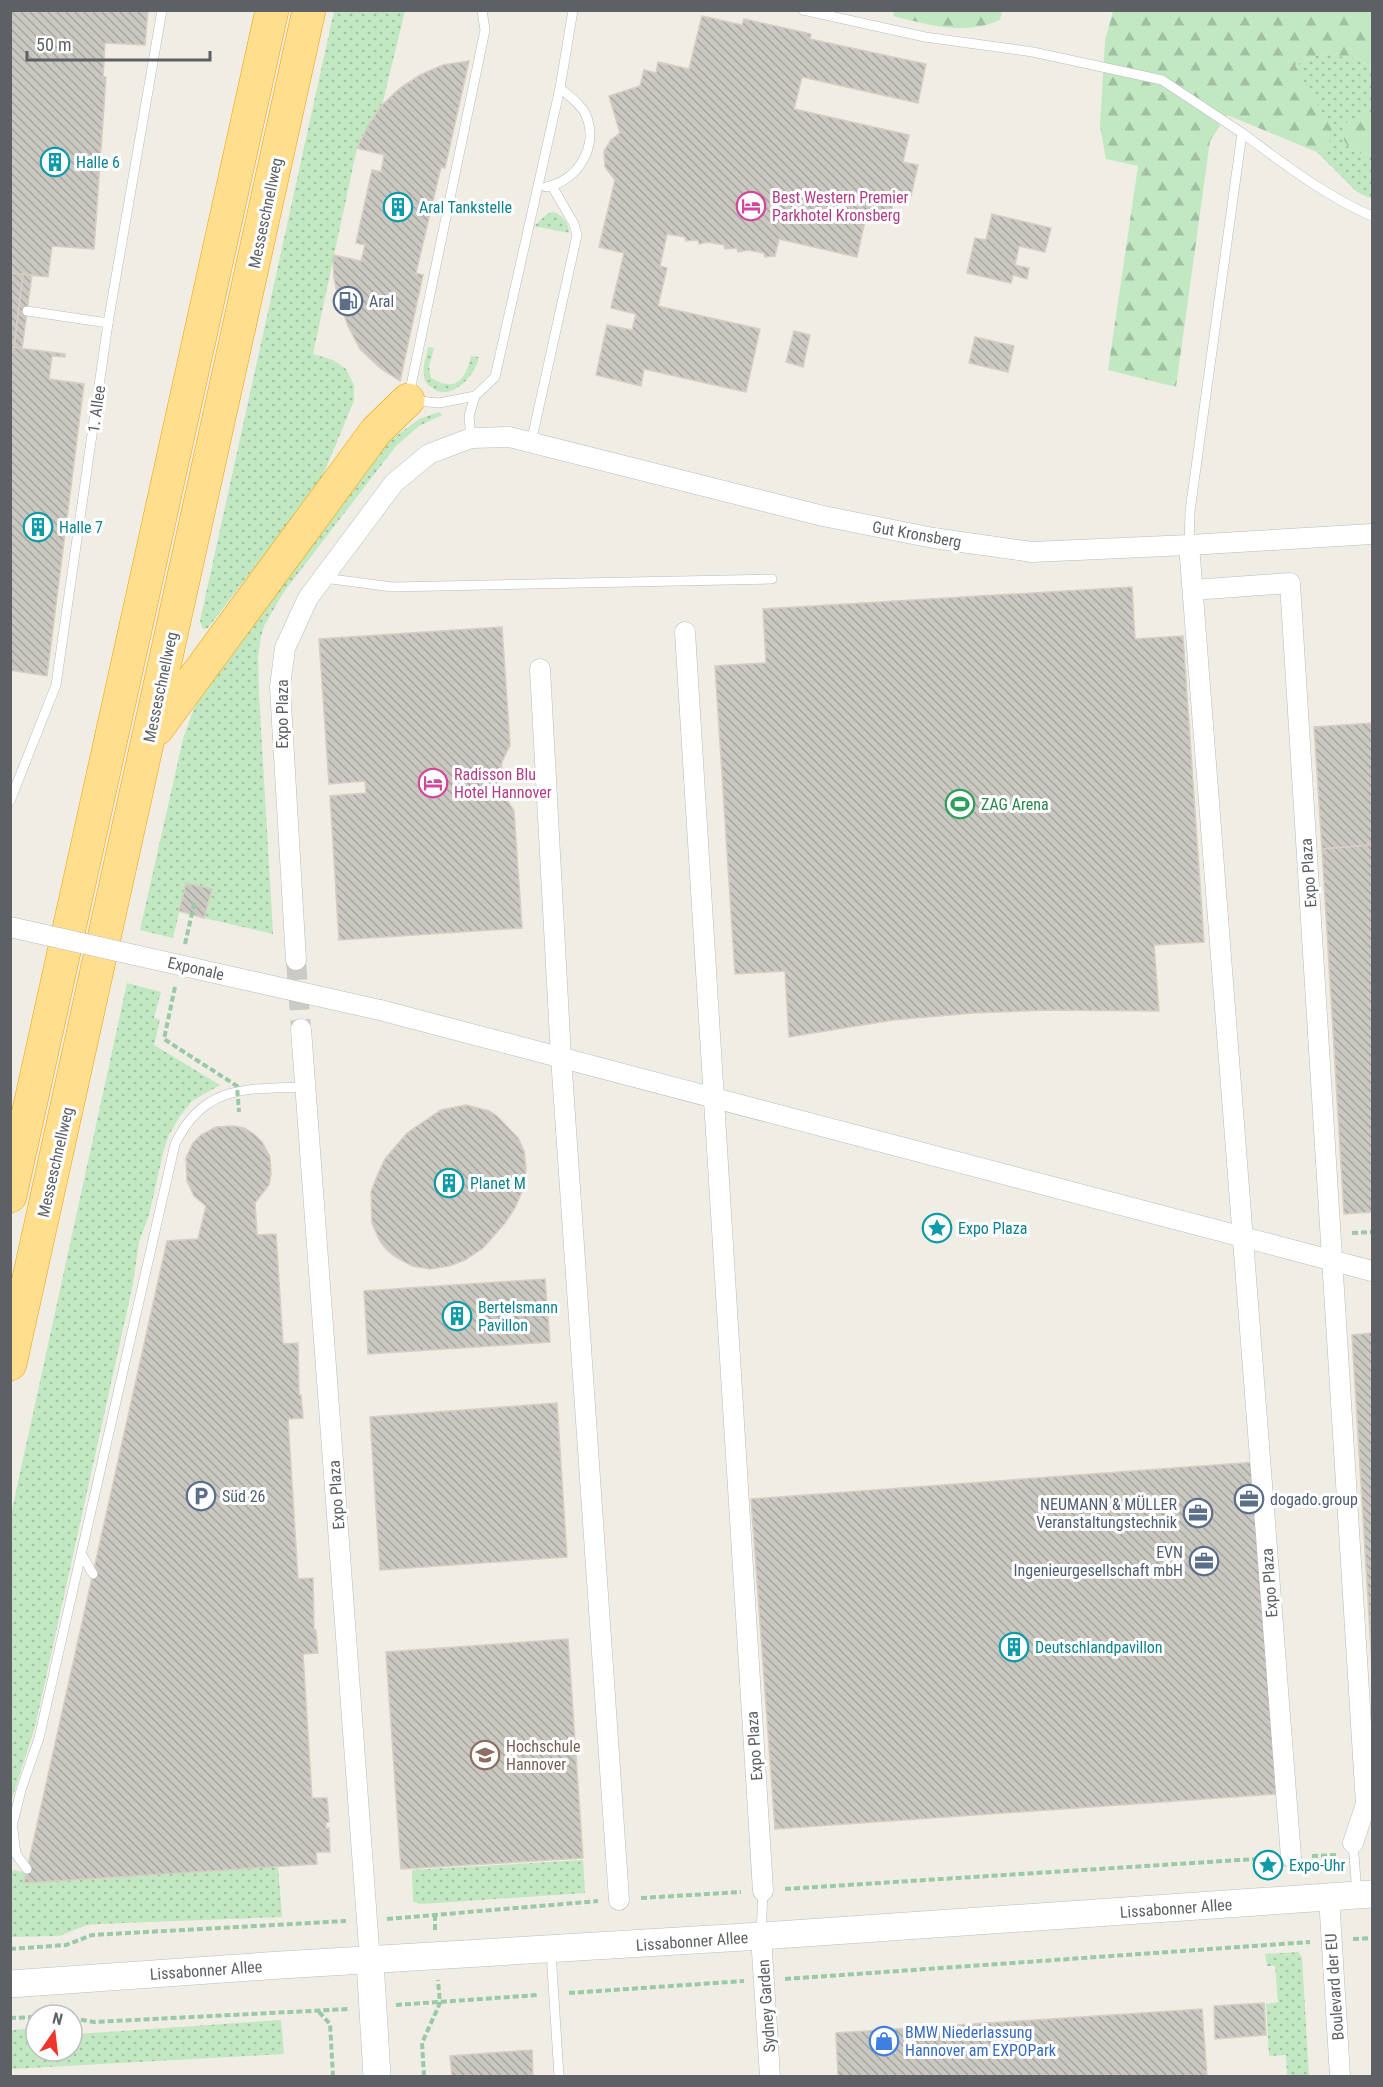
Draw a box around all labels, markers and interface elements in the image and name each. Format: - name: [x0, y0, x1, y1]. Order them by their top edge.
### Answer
- scale bar: [27, 24, 210, 62]
- text: 50 m: [36, 34, 71, 55]
- building icon: Halle 6: [39, 146, 71, 178]
- place label: Halle 6: [76, 153, 120, 172]
- street label: Messeschnellweg: [245, 156, 286, 270]
- place label: Best Western Premier Parkhotel Kronsberg: [772, 188, 909, 225]
- hotel icon: Best Western Premier Parkhotel Kronsberg: [735, 190, 767, 222]
- building icon: Aral Tankstelle: [382, 191, 414, 223]
- place label: Aral Tankstelle: [419, 198, 512, 217]
- fuel station icon: Aral: [332, 285, 364, 317]
- place label: Aral: [369, 292, 394, 311]
- street label: 1. Allee: [84, 384, 109, 434]
- building icon: Halle 7: [22, 511, 54, 543]
- street label: Gut Kronsberg: [871, 517, 963, 552]
- place label: Halle 7: [59, 518, 103, 537]
- street label: Messeschnellweg: [140, 630, 181, 744]
- street label: Expo Plaza: [273, 679, 292, 749]
- place label: Radisson Blu Hotel Hannover: [454, 765, 552, 802]
- hotel icon: Radisson Blu Hotel Hannover: [417, 767, 449, 799]
- sports icon: ZAG Arena: [944, 788, 976, 820]
- place label: ZAG Arena: [981, 795, 1049, 814]
- street label: Expo Plaza: [1297, 838, 1320, 908]
- street label: Exponale: [166, 953, 226, 984]
- street label: Messeschnellweg: [34, 1105, 77, 1219]
- building icon: Planet M: [433, 1167, 465, 1199]
- place label: Planet M: [470, 1174, 526, 1193]
- place icon: Expo Plaza: [921, 1212, 953, 1244]
- place label: Expo Plaza: [958, 1219, 1027, 1238]
- place label: Bertelsmann Pavillon: [478, 1298, 558, 1335]
- building icon: Bertelsmann Pavillon: [441, 1300, 473, 1332]
- street label: Expo Plaza: [325, 1460, 348, 1530]
- parking icon: Süd 26: [185, 1480, 217, 1512]
- office icon: dogado.group: [1233, 1483, 1265, 1515]
- place label: Süd 26: [222, 1487, 266, 1506]
- place label: dogado.group: [1270, 1490, 1358, 1509]
- place label: NEUMANN & MÜLLER Veranstaltungstechnik: [1036, 1495, 1178, 1532]
- office icon: NEUMANN & MÜLLER Veranstaltungstechnik: [1182, 1497, 1214, 1529]
- place label: EVN Ingenieurgesellschaft mbH: [1014, 1543, 1183, 1580]
- office icon: EVN Ingenieurgesellschaft mbH: [1188, 1545, 1220, 1577]
- street label: Expo Plaza: [1258, 1548, 1281, 1618]
- building icon: Deutschlandpavillon: [998, 1631, 1030, 1663]
- place label: Deutschlandpavillon: [1035, 1638, 1163, 1657]
- street label: Expo Plaza: [743, 1711, 766, 1781]
- place label: Hochschule Hannover: [506, 1737, 580, 1774]
- school or university icon: Hochschule Hannover: [469, 1739, 501, 1771]
- place icon: Expo-Uhr: [1252, 1849, 1284, 1881]
- place label: Expo-Uhr: [1289, 1856, 1346, 1875]
- street label: Lissabonner Allee: [1119, 1895, 1233, 1922]
- street label: Lissabonner Allee: [635, 1928, 749, 1955]
- street label: Boulevard der EU: [1321, 1933, 1348, 2041]
- street label: Lissabonner Allee: [149, 1957, 263, 1984]
- street label: Sydney Garden: [754, 1959, 779, 2053]
- north arrow: [24, 2003, 84, 2063]
- text: N: [50, 2009, 65, 2029]
- place label: BMW Niederlassung Hannover am EXPOPark: [905, 2023, 1057, 2060]
- shop icon: BMW Niederlassung Hannover am EXPOPark: [868, 2025, 900, 2057]

